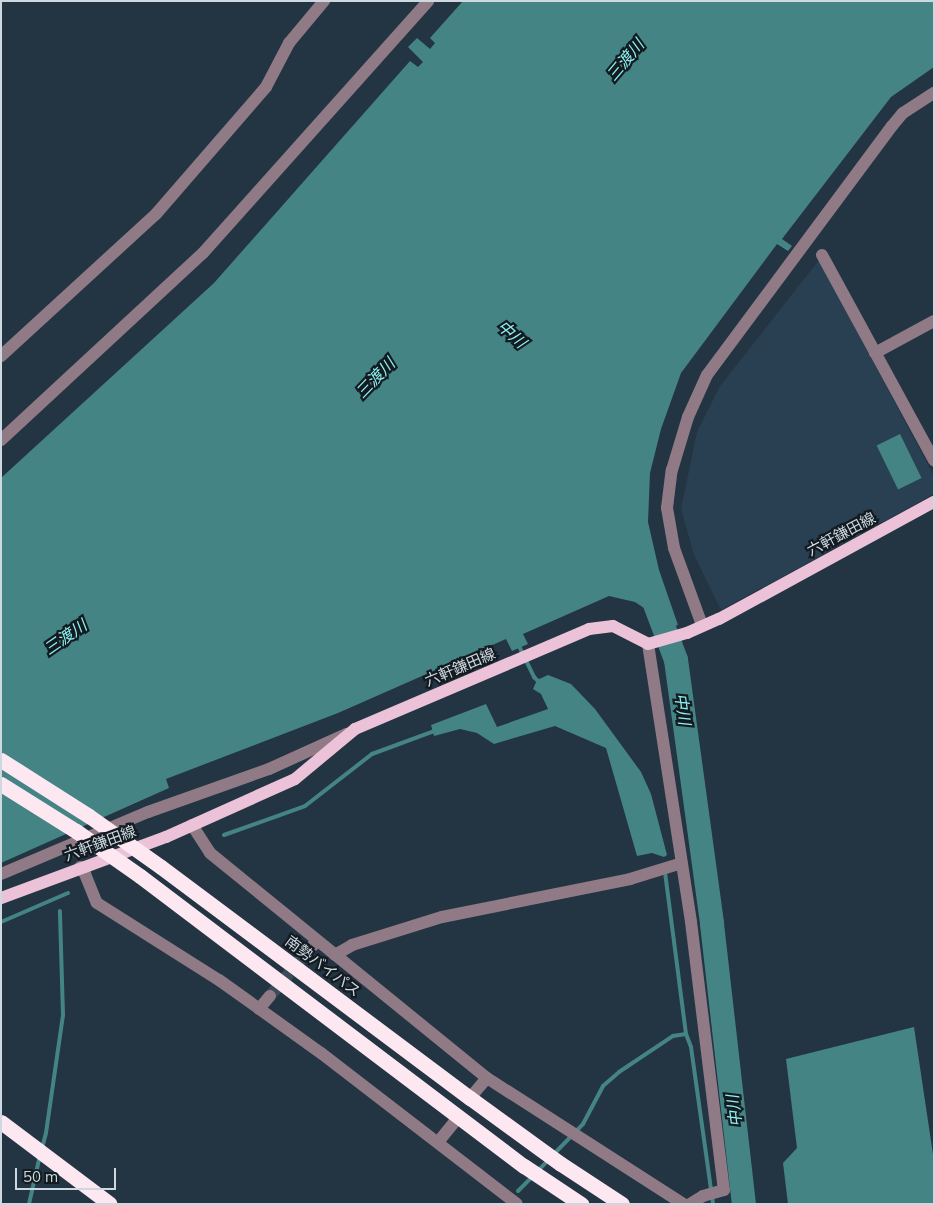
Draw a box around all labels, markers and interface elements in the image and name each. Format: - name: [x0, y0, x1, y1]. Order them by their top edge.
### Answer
- water label: 三渡川: [602, 35, 648, 85]
- water label: 中川: [494, 316, 530, 352]
- water label: 三渡川: [351, 354, 399, 402]
- street label: 六軒鎌田線: [804, 508, 878, 560]
- water label: 三渡川: [40, 615, 90, 659]
- street label: 六軒鎌田線: [422, 644, 498, 690]
- water label: 中川: [671, 692, 695, 726]
- street label: 六軒鎌田線: [62, 822, 138, 864]
- street label: 南勢バイパス: [282, 932, 364, 1000]
- water label: 中川: [723, 1094, 745, 1128]
- scale bar: [18, 1158, 119, 1190]
- text: 50 m: [23, 1167, 58, 1186]

